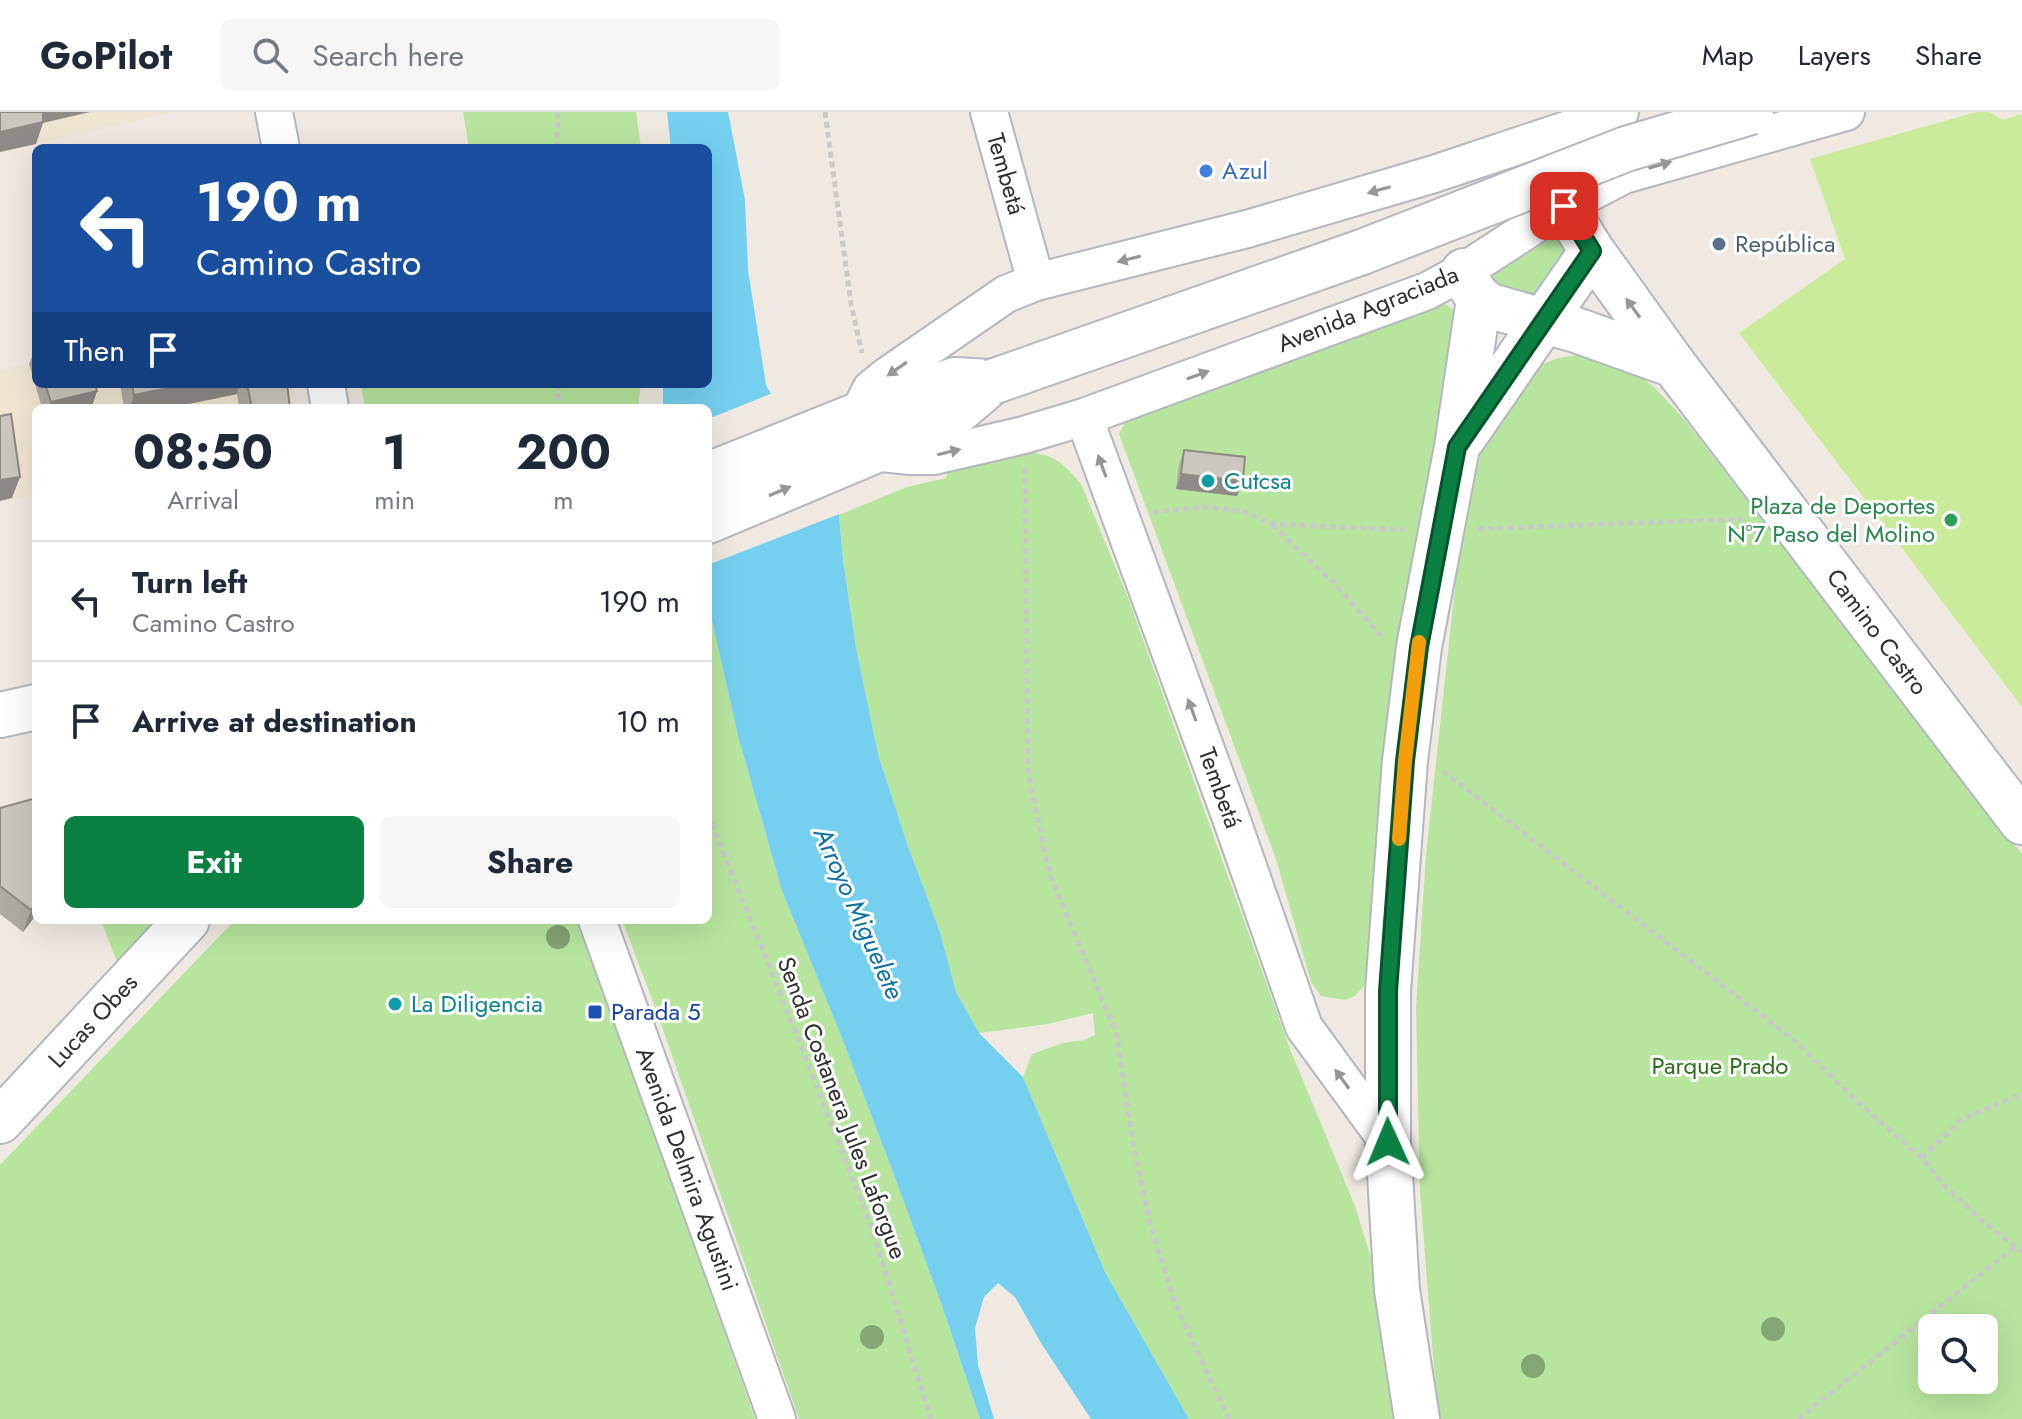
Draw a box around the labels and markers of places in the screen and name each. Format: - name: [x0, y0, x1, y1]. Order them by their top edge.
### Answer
- place label: Azul: [1222, 153, 1268, 188]
- marker: Azul: [1197, 162, 1215, 180]
- pin: [1530, 172, 1598, 240]
- place label: República: [1735, 226, 1836, 261]
- marker: República: [1710, 235, 1728, 253]
- place label: Cutcsa: [1224, 463, 1292, 498]
- marker: Cutcsa: [1199, 472, 1217, 490]
- place label: Plaza de Deportes Nº7 Paso del Molino: [1727, 488, 1935, 551]
- marker: Plaza de Deportes Nº7 Paso del Molino: [1942, 511, 1960, 529]
- place label: La Diligencia: [411, 986, 543, 1021]
- place label: Parada 5: [611, 994, 701, 1029]
- marker: La Diligencia: [386, 995, 404, 1013]
- marker: Parada 5: [586, 1003, 604, 1021]

